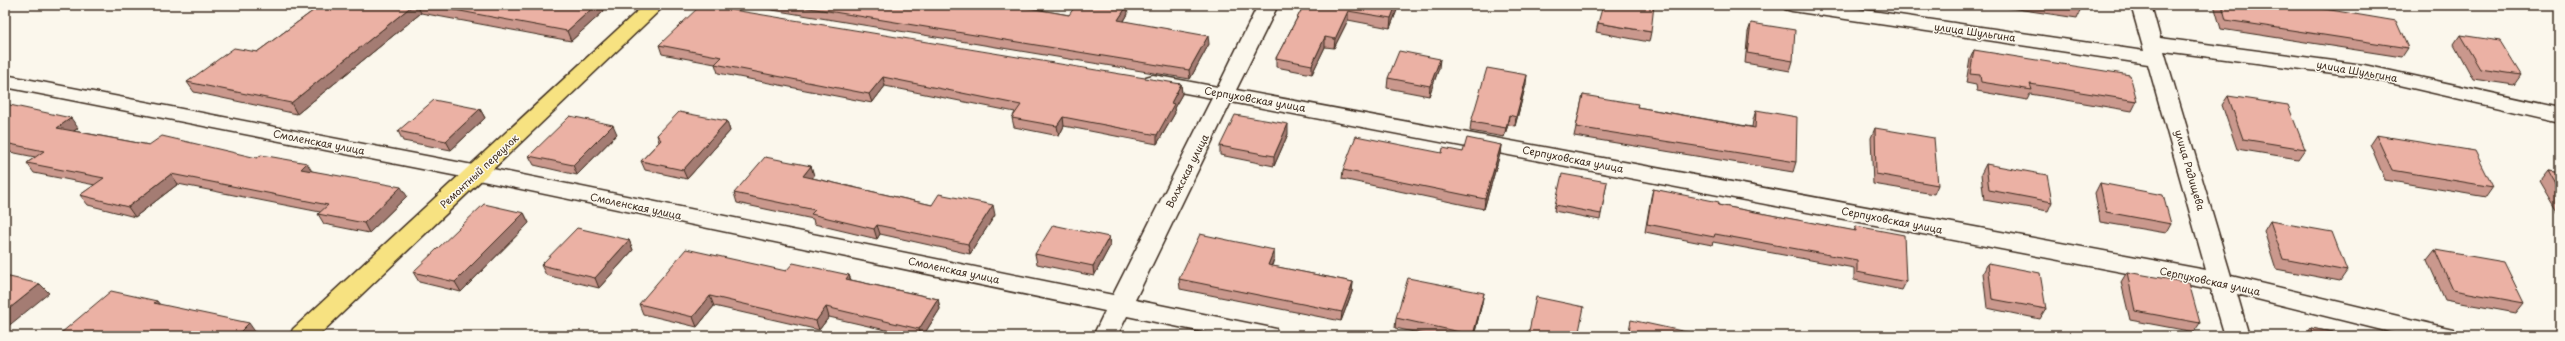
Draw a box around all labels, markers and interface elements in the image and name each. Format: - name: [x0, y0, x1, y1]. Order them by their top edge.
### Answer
- street label: улица Шульгина: [1933, 18, 2017, 46]
- street label: улица Шульгина: [2315, 56, 2399, 86]
- street label: Серпуховская улица: [1203, 82, 1308, 116]
- street label: Смоленская улица: [272, 125, 367, 158]
- street label: улица Радищева: [2172, 128, 2209, 213]
- street label: Ремонтный переулок: [436, 130, 522, 212]
- street label: Волжская улица: [1161, 131, 1212, 210]
- street label: Серпуховская улица: [1521, 141, 1626, 177]
- street label: Смоленская улица: [589, 188, 684, 223]
- street label: Серпуховская улица: [1840, 202, 1945, 238]
- street label: Смоленская улица: [907, 252, 1002, 287]
- street label: Серпуховская улица: [2158, 263, 2263, 300]

